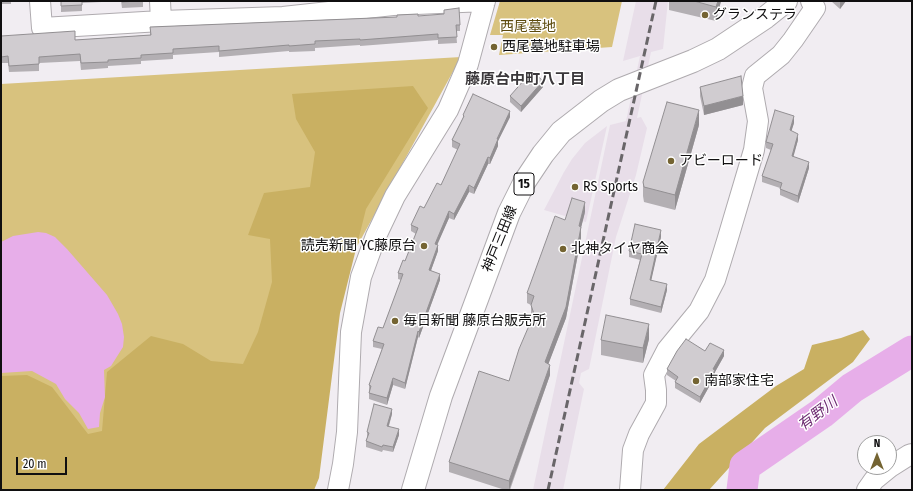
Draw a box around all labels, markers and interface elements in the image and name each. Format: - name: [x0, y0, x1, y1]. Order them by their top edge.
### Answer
- place label: グランステラ: [713, 7, 797, 23]
- marker: グランステラ: [700, 10, 710, 20]
- park label: 西尾墓地: [500, 19, 556, 35]
- place label: 西尾墓地駐車場: [502, 39, 600, 55]
- marker: 西尾墓地駐車場: [489, 42, 499, 52]
- district label: 藤原台中町八丁目: [465, 71, 585, 89]
- place label: アビーロード: [679, 153, 763, 169]
- marker: アビーロード: [666, 156, 676, 166]
- road number: 15: [514, 173, 534, 195]
- place label: RS Sports: [583, 179, 638, 195]
- marker: RS Sports: [570, 182, 580, 192]
- street label: 神戸三田線: [479, 203, 521, 275]
- place label: 読売新聞 YC藤原台: [301, 238, 416, 254]
- marker: 読売新聞 YC藤原台: [419, 241, 429, 251]
- place label: 北神タイヤ商会: [571, 241, 669, 257]
- marker: 北神タイヤ商会: [558, 244, 568, 254]
- place label: 毎日新聞 藤原台販売所: [403, 313, 546, 329]
- marker: 毎日新聞 藤原台販売所: [390, 316, 400, 326]
- place label: 南部家住宅: [704, 373, 774, 389]
- marker: 南部家住宅: [691, 376, 701, 386]
- water label: 有野川: [795, 393, 841, 435]
- north arrow: [857, 435, 897, 475]
- text: N: [874, 437, 880, 450]
- scale bar: [18, 449, 69, 475]
- text: 20 m: [23, 457, 47, 471]

